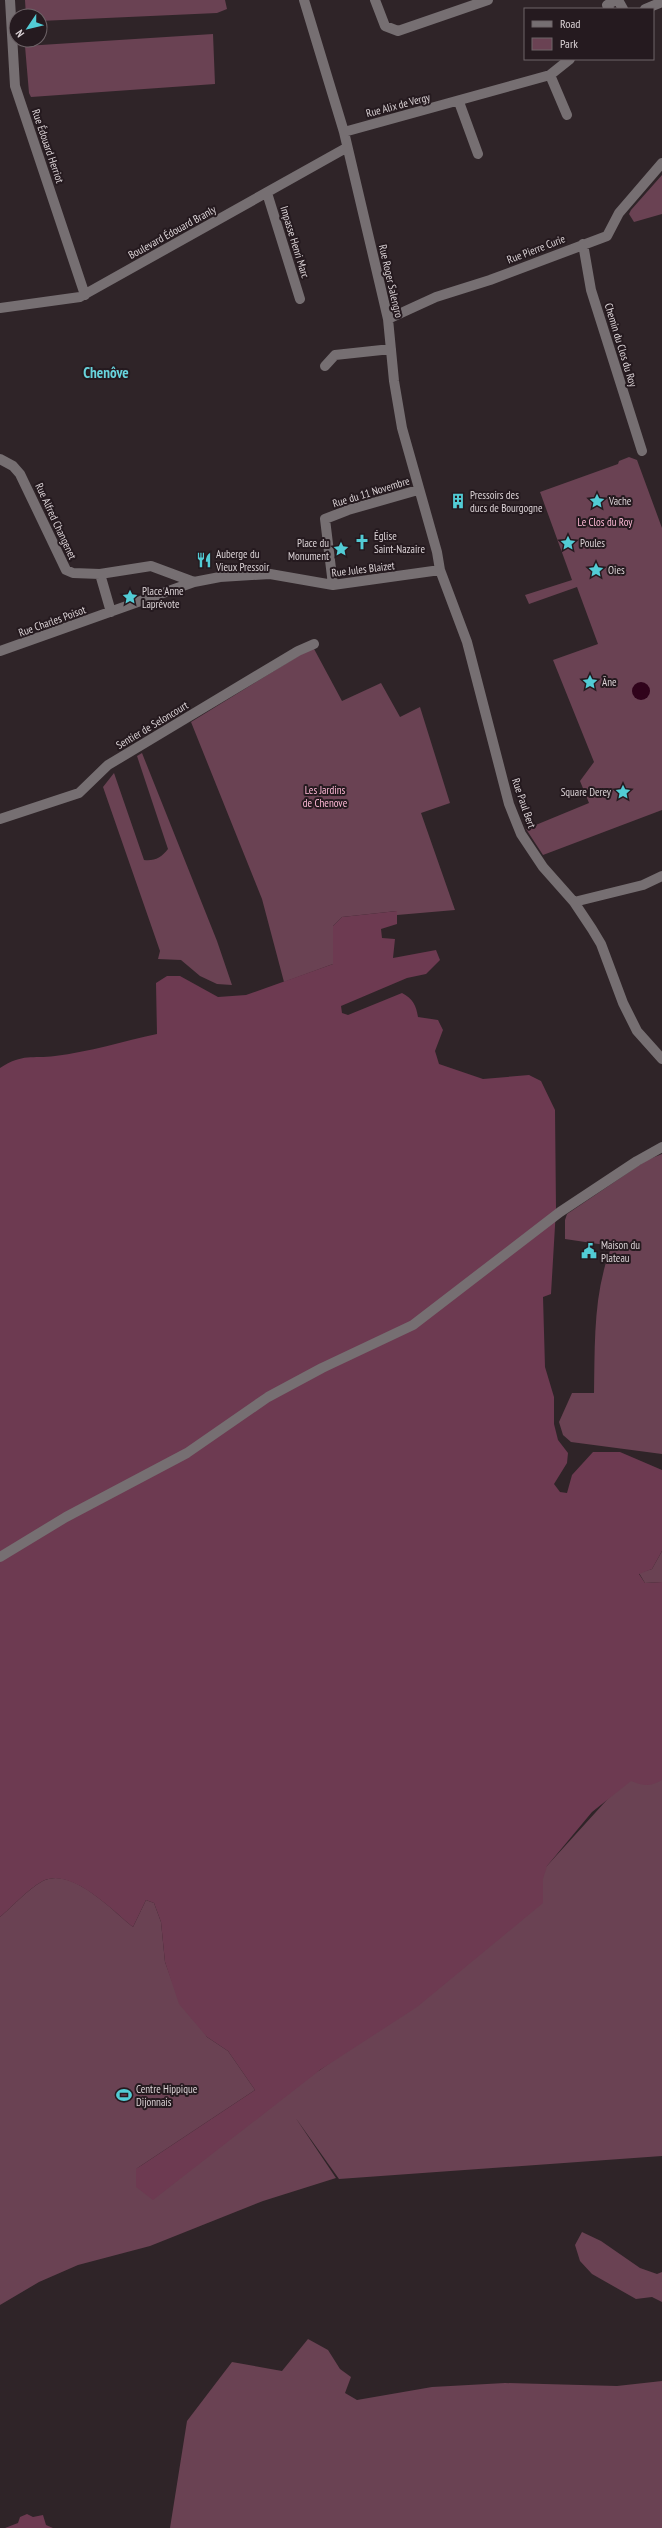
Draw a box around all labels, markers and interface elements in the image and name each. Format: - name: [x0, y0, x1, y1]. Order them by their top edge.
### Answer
- north arrow: [8, 8, 48, 48]
- legend: [524, 8, 654, 60]
- text: Road: [560, 16, 580, 31]
- text: N: [12, 27, 27, 40]
- text: Park: [560, 36, 578, 51]
- street label: Rue Alix de Vergy: [364, 90, 432, 120]
- street label: Rue Édouard Herriot: [29, 107, 67, 185]
- street label: Boulevard Édouard Branly: [126, 202, 219, 262]
- street label: Impasse Henri Marc: [277, 204, 313, 280]
- street label: Rue Pierre Curie: [505, 231, 568, 267]
- street label: Rue Roger Salengro: [376, 243, 406, 319]
- street label: Chemin du Clos du Roy: [602, 301, 641, 389]
- district label: Chenôve: [83, 363, 129, 382]
- street label: Rue du 11 Novembre: [331, 473, 412, 510]
- street label: Rue Alfred Changenet: [32, 481, 80, 561]
- place label: Pressoirs des ducs de Bourgogne: [470, 488, 543, 515]
- building icon: Pressoirs des ducs de Bourgogne: [449, 492, 467, 510]
- place icon: Vache: [588, 492, 606, 510]
- place label: Vache: [608, 494, 632, 508]
- park label: Le Clos du Roy: [578, 515, 633, 529]
- place label: Église Saint-Nazaire: [374, 529, 425, 556]
- church icon: Église Saint-Nazaire: [353, 533, 371, 551]
- place icon: Poules: [559, 534, 577, 552]
- place label: Place du Monument: [288, 536, 329, 563]
- place label: Poules: [580, 536, 605, 550]
- place icon: Place du Monument: [332, 540, 350, 558]
- place label: Auberge du Vieux Pressoir: [215, 547, 269, 574]
- restaurant icon: Auberge du Vieux Pressoir: [195, 551, 213, 569]
- street label: Rue Jules Blaizet: [331, 558, 395, 580]
- place icon: Oies: [587, 561, 605, 579]
- place label: Oies: [608, 563, 625, 577]
- place label: Place Anne Laprévote: [142, 584, 184, 611]
- place icon: Place Anne Laprévote: [121, 588, 139, 606]
- street label: Rue Charles Poisot: [16, 602, 88, 640]
- place icon: Âne: [581, 673, 599, 691]
- place label: Âne: [602, 675, 617, 689]
- street label: Sentier de Seloncourt: [113, 698, 191, 752]
- street label: Rue Paul Bert: [509, 776, 539, 830]
- park label: Les Jardins de Chenove: [303, 783, 348, 810]
- place icon: Square Derey: [614, 783, 632, 801]
- place label: Square Derey: [561, 785, 612, 799]
- place label: Maison du Plateau: [601, 1238, 640, 1265]
- public building icon: Maison du Plateau: [580, 1242, 598, 1260]
- place label: Centre Hippique Dijonnais: [136, 2082, 198, 2109]
- sports icon: Centre Hippique Dijonnais: [115, 2086, 133, 2104]

